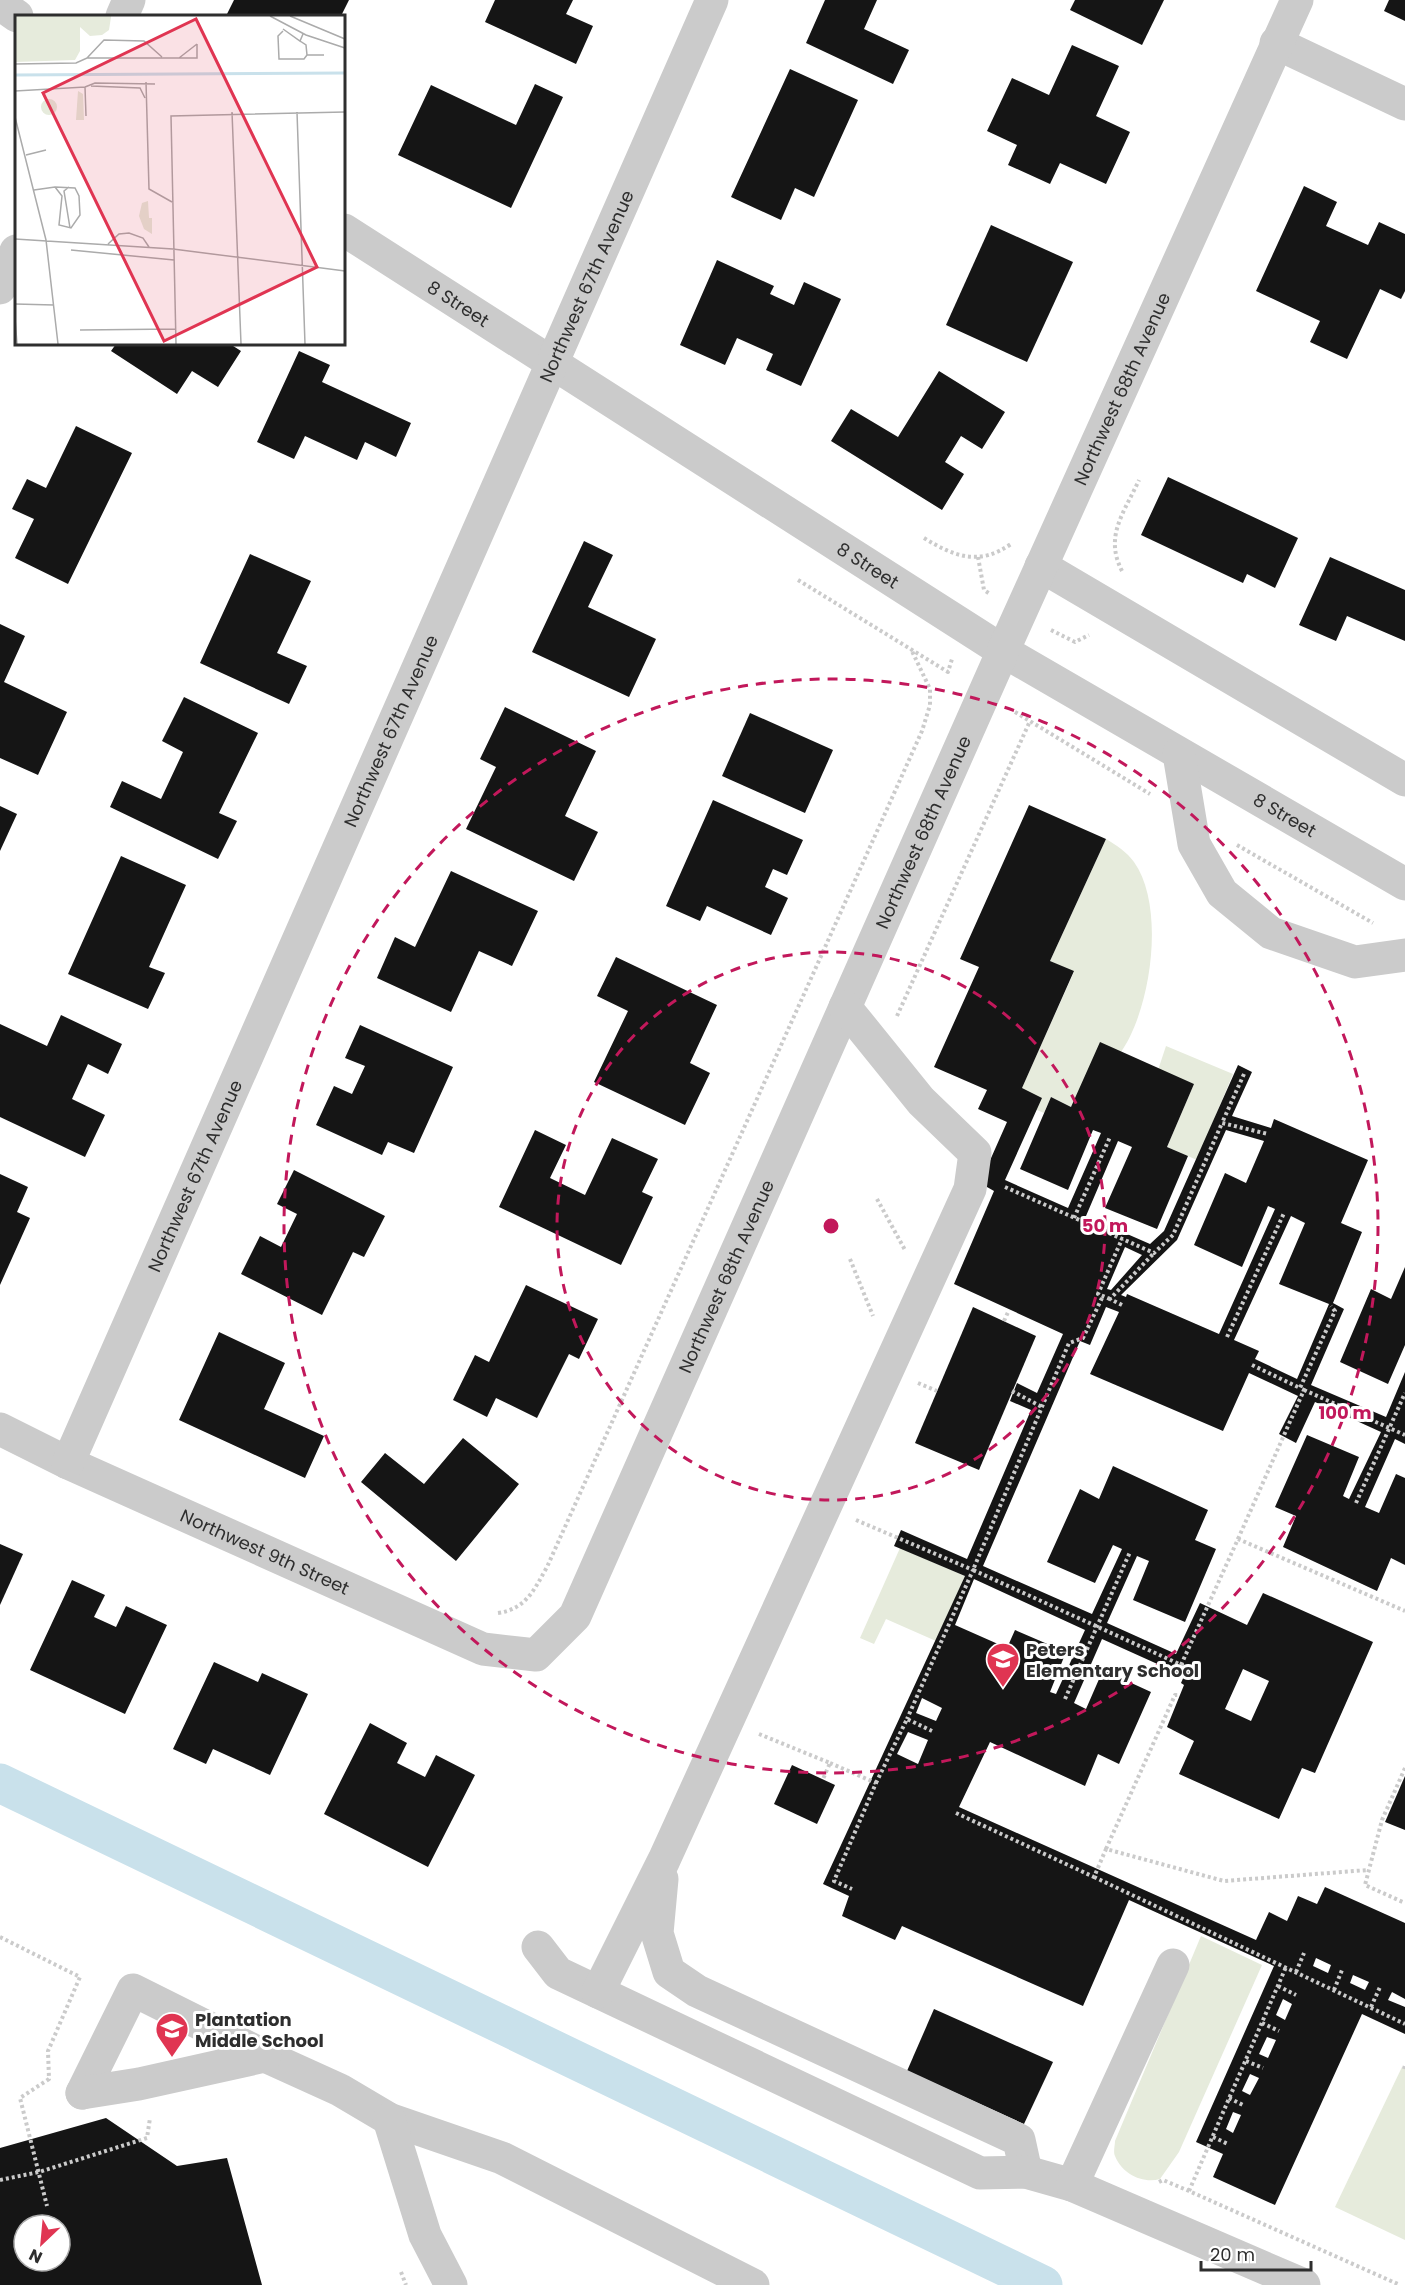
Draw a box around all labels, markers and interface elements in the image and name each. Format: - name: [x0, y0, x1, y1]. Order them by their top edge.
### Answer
- inset map: [15, 15, 345, 345]
- street label: Northwest 67th Avenue: [533, 186, 639, 386]
- street label: 8 Street: [423, 274, 494, 332]
- street label: Northwest 68th Avenue: [1067, 288, 1176, 489]
- street label: 8 Street: [832, 536, 904, 594]
- street label: Northwest 67th Avenue: [337, 631, 444, 831]
- street label: Northwest 68th Avenue: [869, 731, 977, 933]
- street label: 8 Street: [1249, 786, 1321, 843]
- street label: Northwest 67th Avenue: [141, 1076, 248, 1276]
- street label: Northwest 68th Avenue: [672, 1176, 780, 1377]
- text: 50 m: [1082, 1213, 1128, 1238]
- centre of rings: [821, 1216, 841, 1236]
- text: 100 m: [1318, 1400, 1372, 1425]
- street label: Northwest 9th Street: [177, 1503, 354, 1600]
- place label: Peters Elementary School: [1026, 1637, 1199, 1683]
- school or university icon: Peters Elementary School: [985, 1641, 1021, 1688]
- place label: Plantation Middle School: [195, 2007, 324, 2053]
- school or university icon: Plantation Middle School: [154, 2011, 190, 2058]
- north arrow: [12, 2213, 72, 2273]
- scale bar: [1201, 2234, 1310, 2272]
- text: 20 m: [1210, 2242, 1255, 2267]
- text: N: [25, 2243, 46, 2269]

